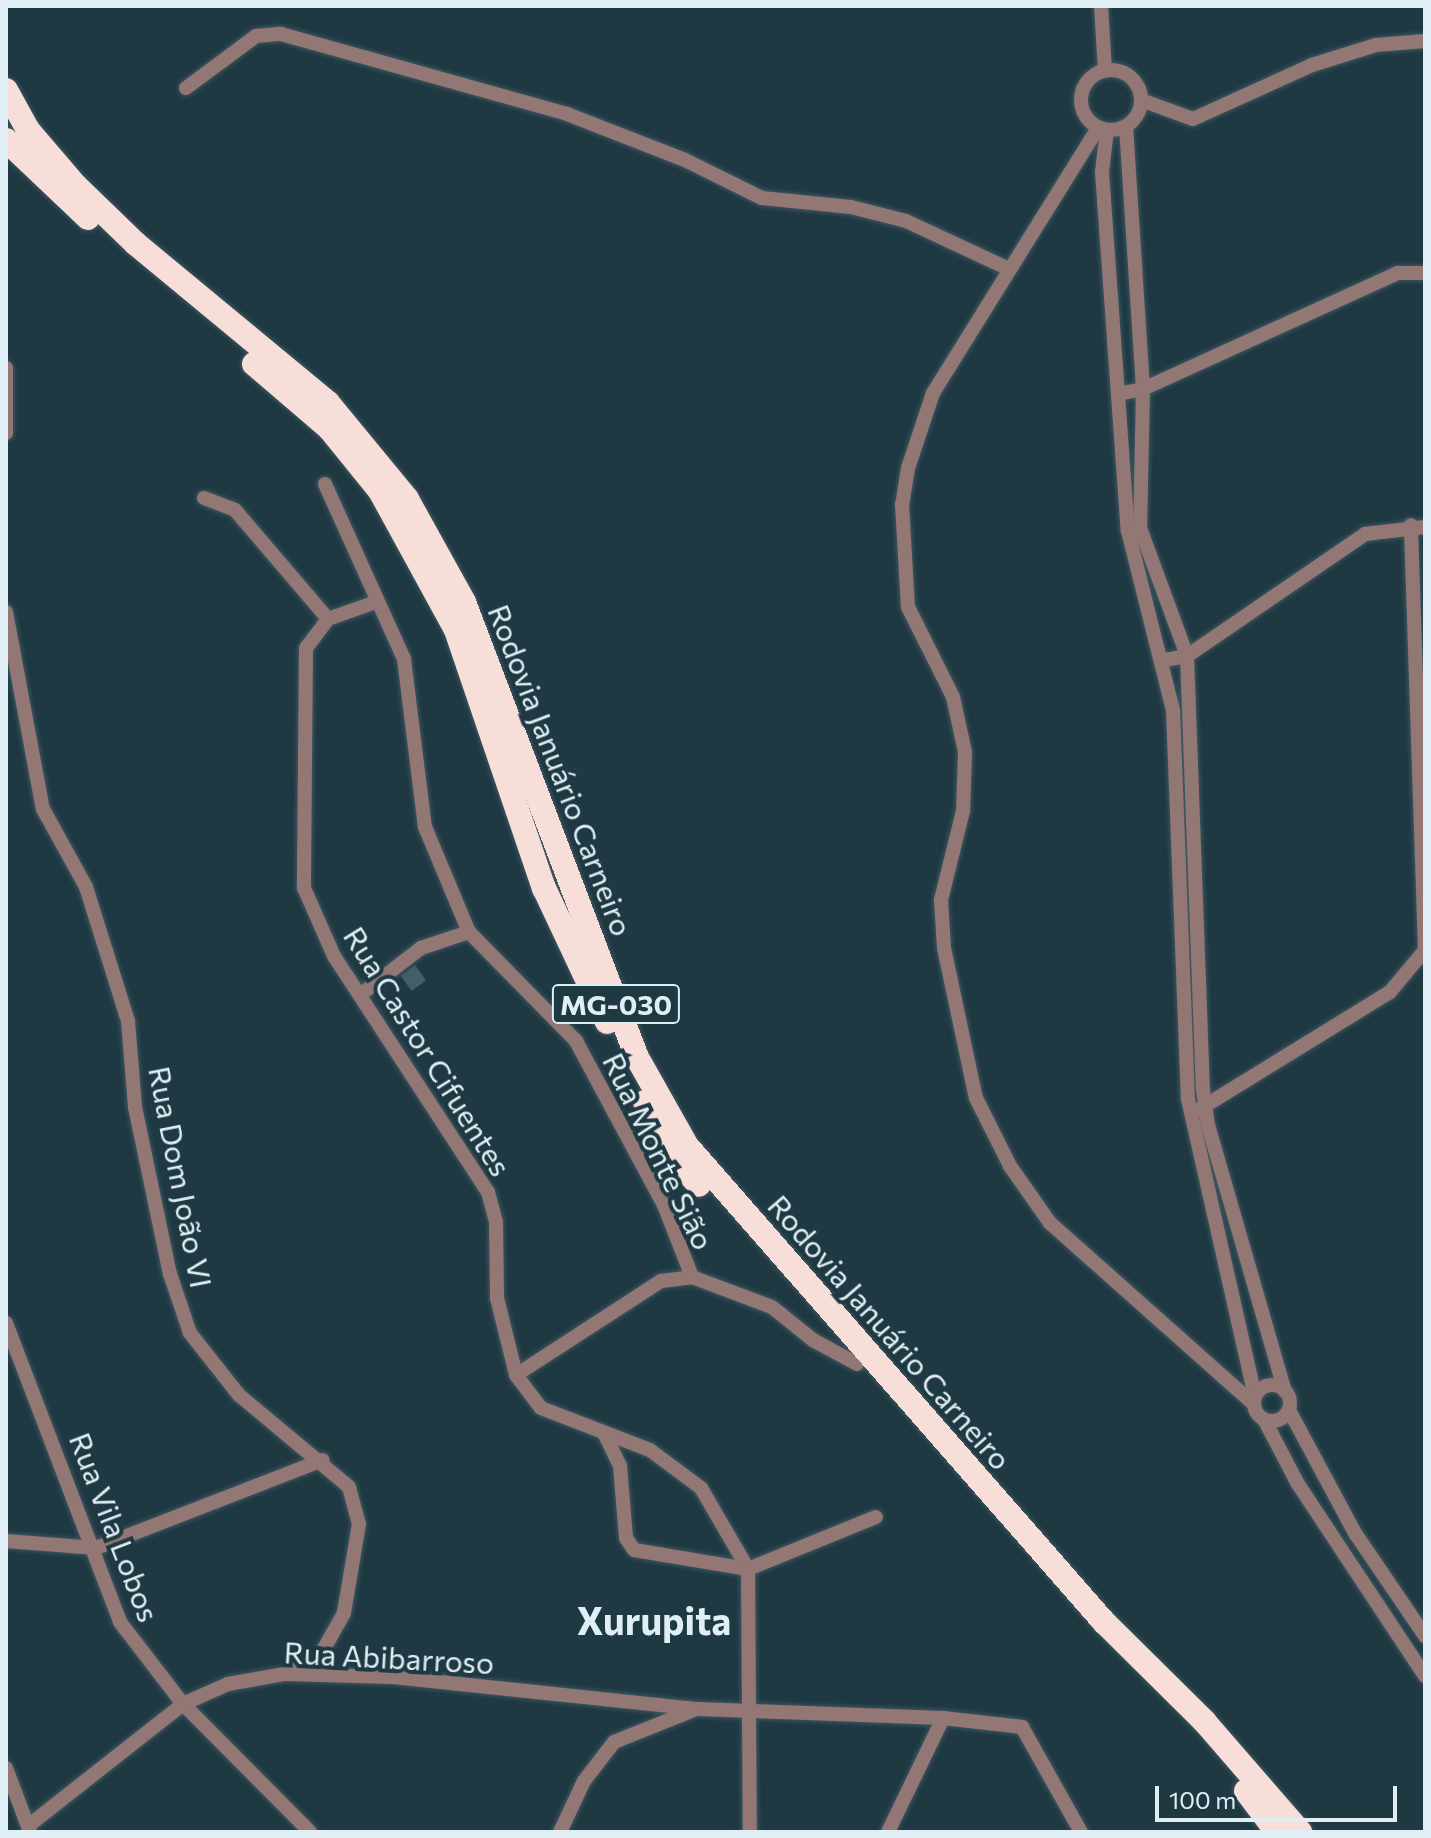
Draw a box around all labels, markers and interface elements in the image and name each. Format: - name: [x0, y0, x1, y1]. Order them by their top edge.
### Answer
- street label: Rodovia Januário Carneiro: [481, 599, 641, 941]
- street label: Rua Castor Cifuentes: [337, 920, 519, 1182]
- road number: MG-030: [550, 980, 682, 1028]
- street label: Rua Monte Sião: [596, 1047, 722, 1255]
- street label: Rua Dom João VI: [142, 1063, 220, 1291]
- street label: Rodovia Januário Carneiro: [761, 1187, 1019, 1477]
- street label: Rua Vila Lobos: [62, 1427, 168, 1627]
- district label: Xurupita: [577, 1597, 731, 1643]
- street label: Rua Abibarroso: [283, 1634, 495, 1680]
- scale bar: [1159, 1770, 1401, 1820]
- text: 100 m: [1169, 1785, 1236, 1814]

